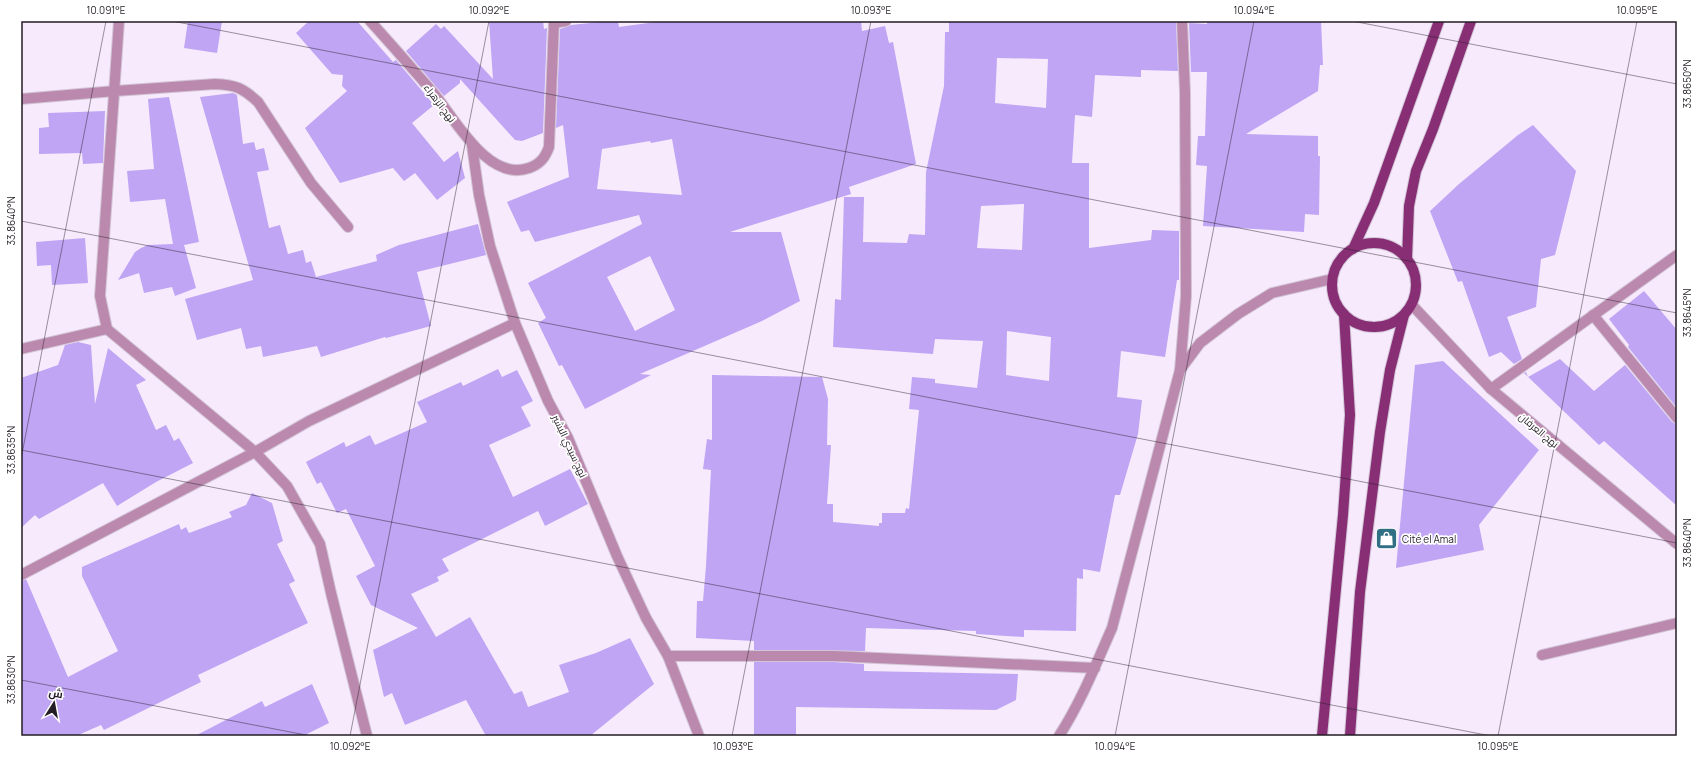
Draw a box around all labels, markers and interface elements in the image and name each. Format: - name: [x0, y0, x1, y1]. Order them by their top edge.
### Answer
- text: 10.091°E: [87, 3, 126, 17]
- text: 10.092°E: [469, 3, 510, 17]
- text: 10.093°E: [851, 3, 892, 17]
- text: 10.094°E: [1234, 3, 1275, 17]
- text: 10.095°E: [1617, 3, 1658, 17]
- text: 33.8650°N: [1680, 59, 1694, 108]
- street label: نهج الزهراء: [421, 81, 459, 125]
- text: 33.8640°N: [4, 196, 18, 245]
- text: 33.8645°N: [1680, 289, 1694, 337]
- street label: نهج العرفان: [1516, 409, 1562, 451]
- street label: نهج سيدي البشير: [548, 411, 591, 480]
- text: 33.8635°N: [4, 426, 18, 474]
- text: 33.8640°N: [1680, 518, 1694, 567]
- shop icon: Cité el Amal: [1373, 526, 1399, 552]
- place label: Cité el Amal: [1402, 532, 1456, 546]
- text: 33.8630°N: [4, 656, 18, 704]
- north arrow: [34, 683, 74, 723]
- text: ش: [48, 684, 64, 701]
- text: 10.092°E: [330, 739, 371, 753]
- text: 10.093°E: [713, 739, 754, 753]
- text: 10.094°E: [1095, 739, 1136, 753]
- text: 10.095°E: [1478, 739, 1519, 753]

